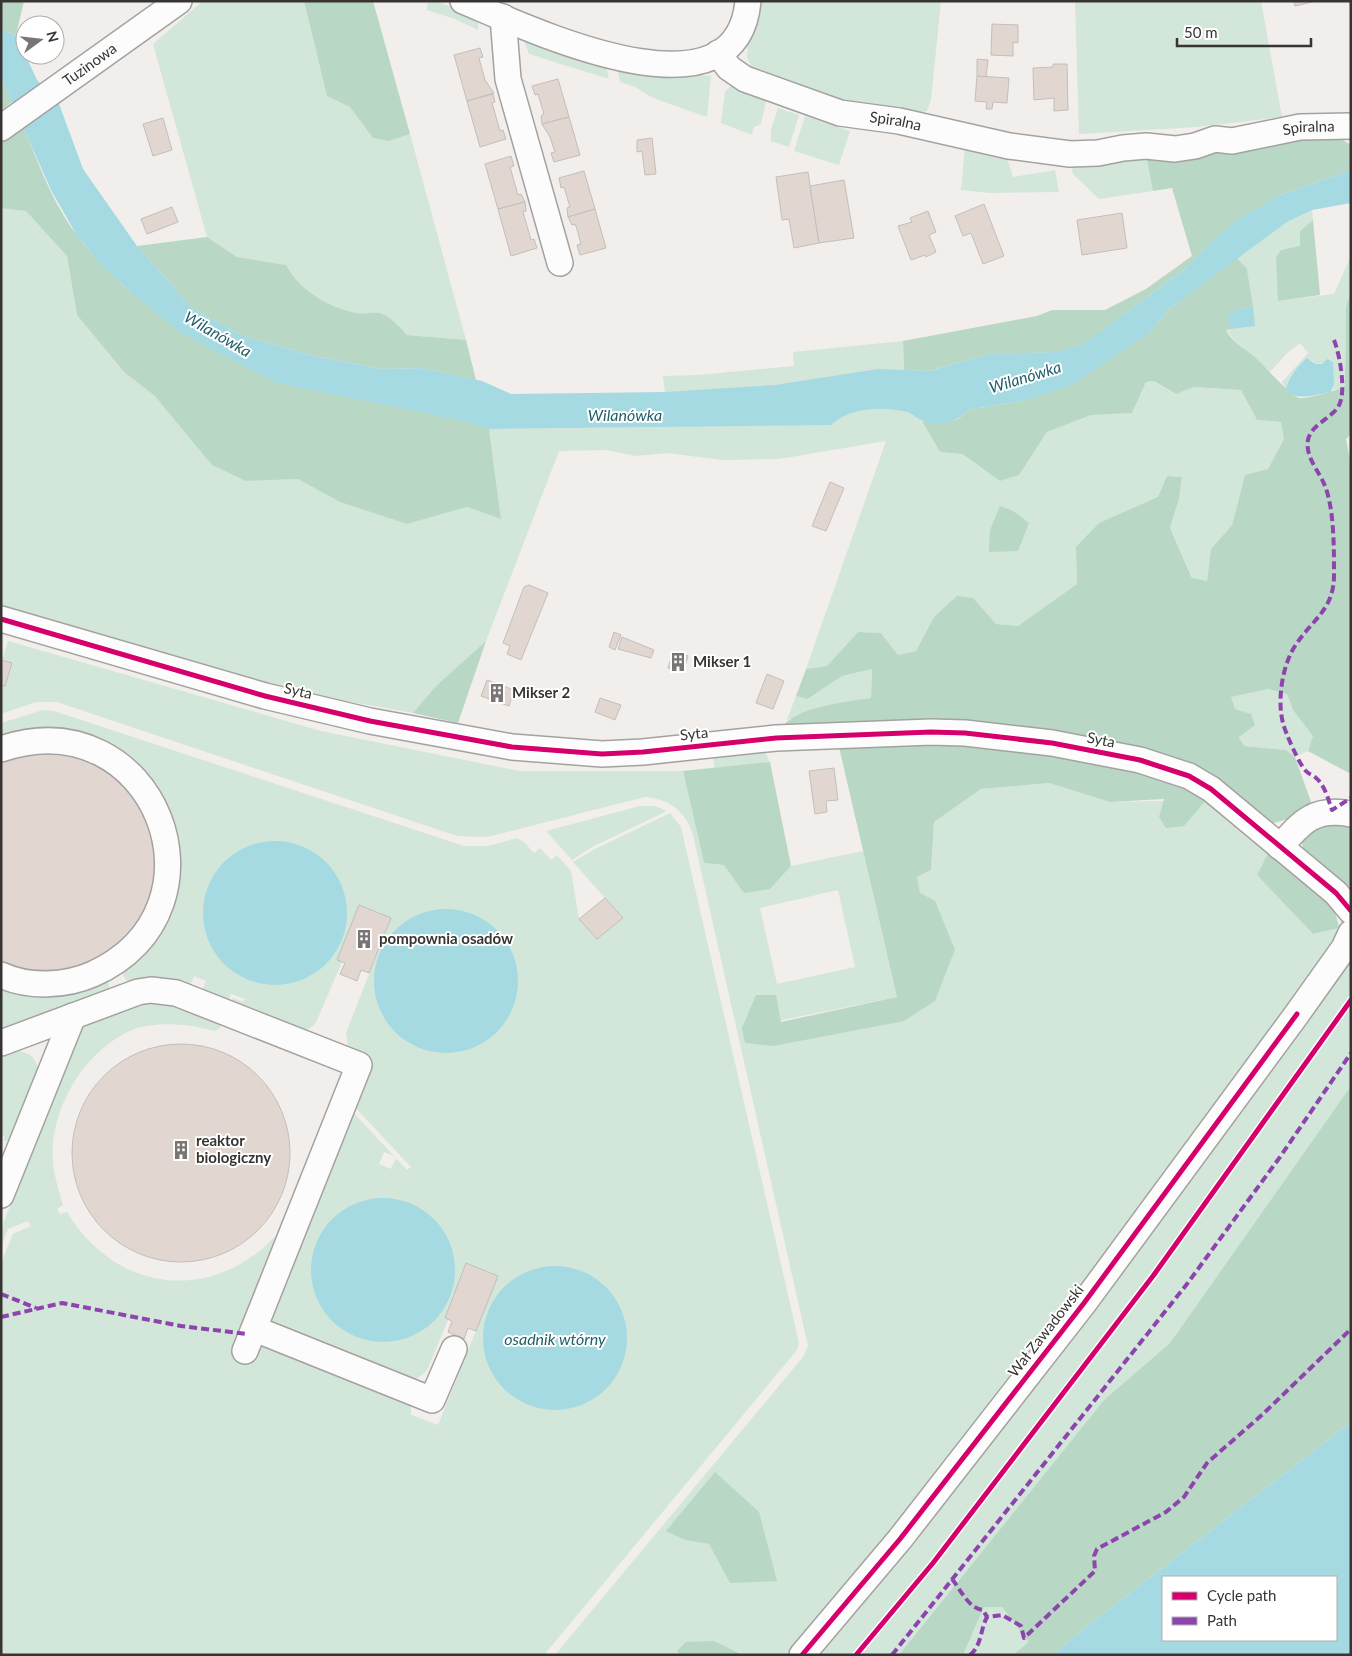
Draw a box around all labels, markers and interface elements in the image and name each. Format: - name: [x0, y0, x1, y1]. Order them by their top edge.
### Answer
- north arrow: [15, 15, 65, 65]
- scale bar: [1177, 15, 1311, 47]
- text: 50 m: [1184, 23, 1218, 41]
- text: N: [43, 29, 63, 44]
- street label: Tuzinowa: [59, 39, 120, 89]
- street label: Spiralna: [869, 107, 923, 134]
- street label: Spiralna: [1281, 116, 1335, 138]
- water label: Wilanówka: [181, 307, 255, 360]
- water label: Wilanówka: [987, 357, 1063, 396]
- water label: Wilanówka: [588, 405, 662, 424]
- building icon: Mikser 1: [667, 651, 689, 673]
- place label: Mikser 1: [693, 652, 751, 670]
- street label: Syta: [282, 678, 314, 702]
- building icon: Mikser 2: [486, 682, 508, 704]
- place label: Mikser 2: [512, 683, 570, 701]
- street label: Syta: [679, 723, 709, 743]
- street label: Syta: [1086, 727, 1117, 751]
- building icon: pompownia osadów: [353, 928, 375, 950]
- place label: pompownia osadów: [379, 929, 513, 947]
- place label: reaktor biologiczny: [196, 1131, 271, 1166]
- building icon: reaktor biologiczny: [170, 1139, 192, 1161]
- street label: Wał Zawadowski: [1004, 1281, 1087, 1380]
- water label: osadnik wtórny: [504, 1329, 606, 1348]
- legend: [1162, 1576, 1337, 1641]
- text: Cycle path: [1207, 1586, 1276, 1604]
- text: Path: [1207, 1611, 1237, 1629]

